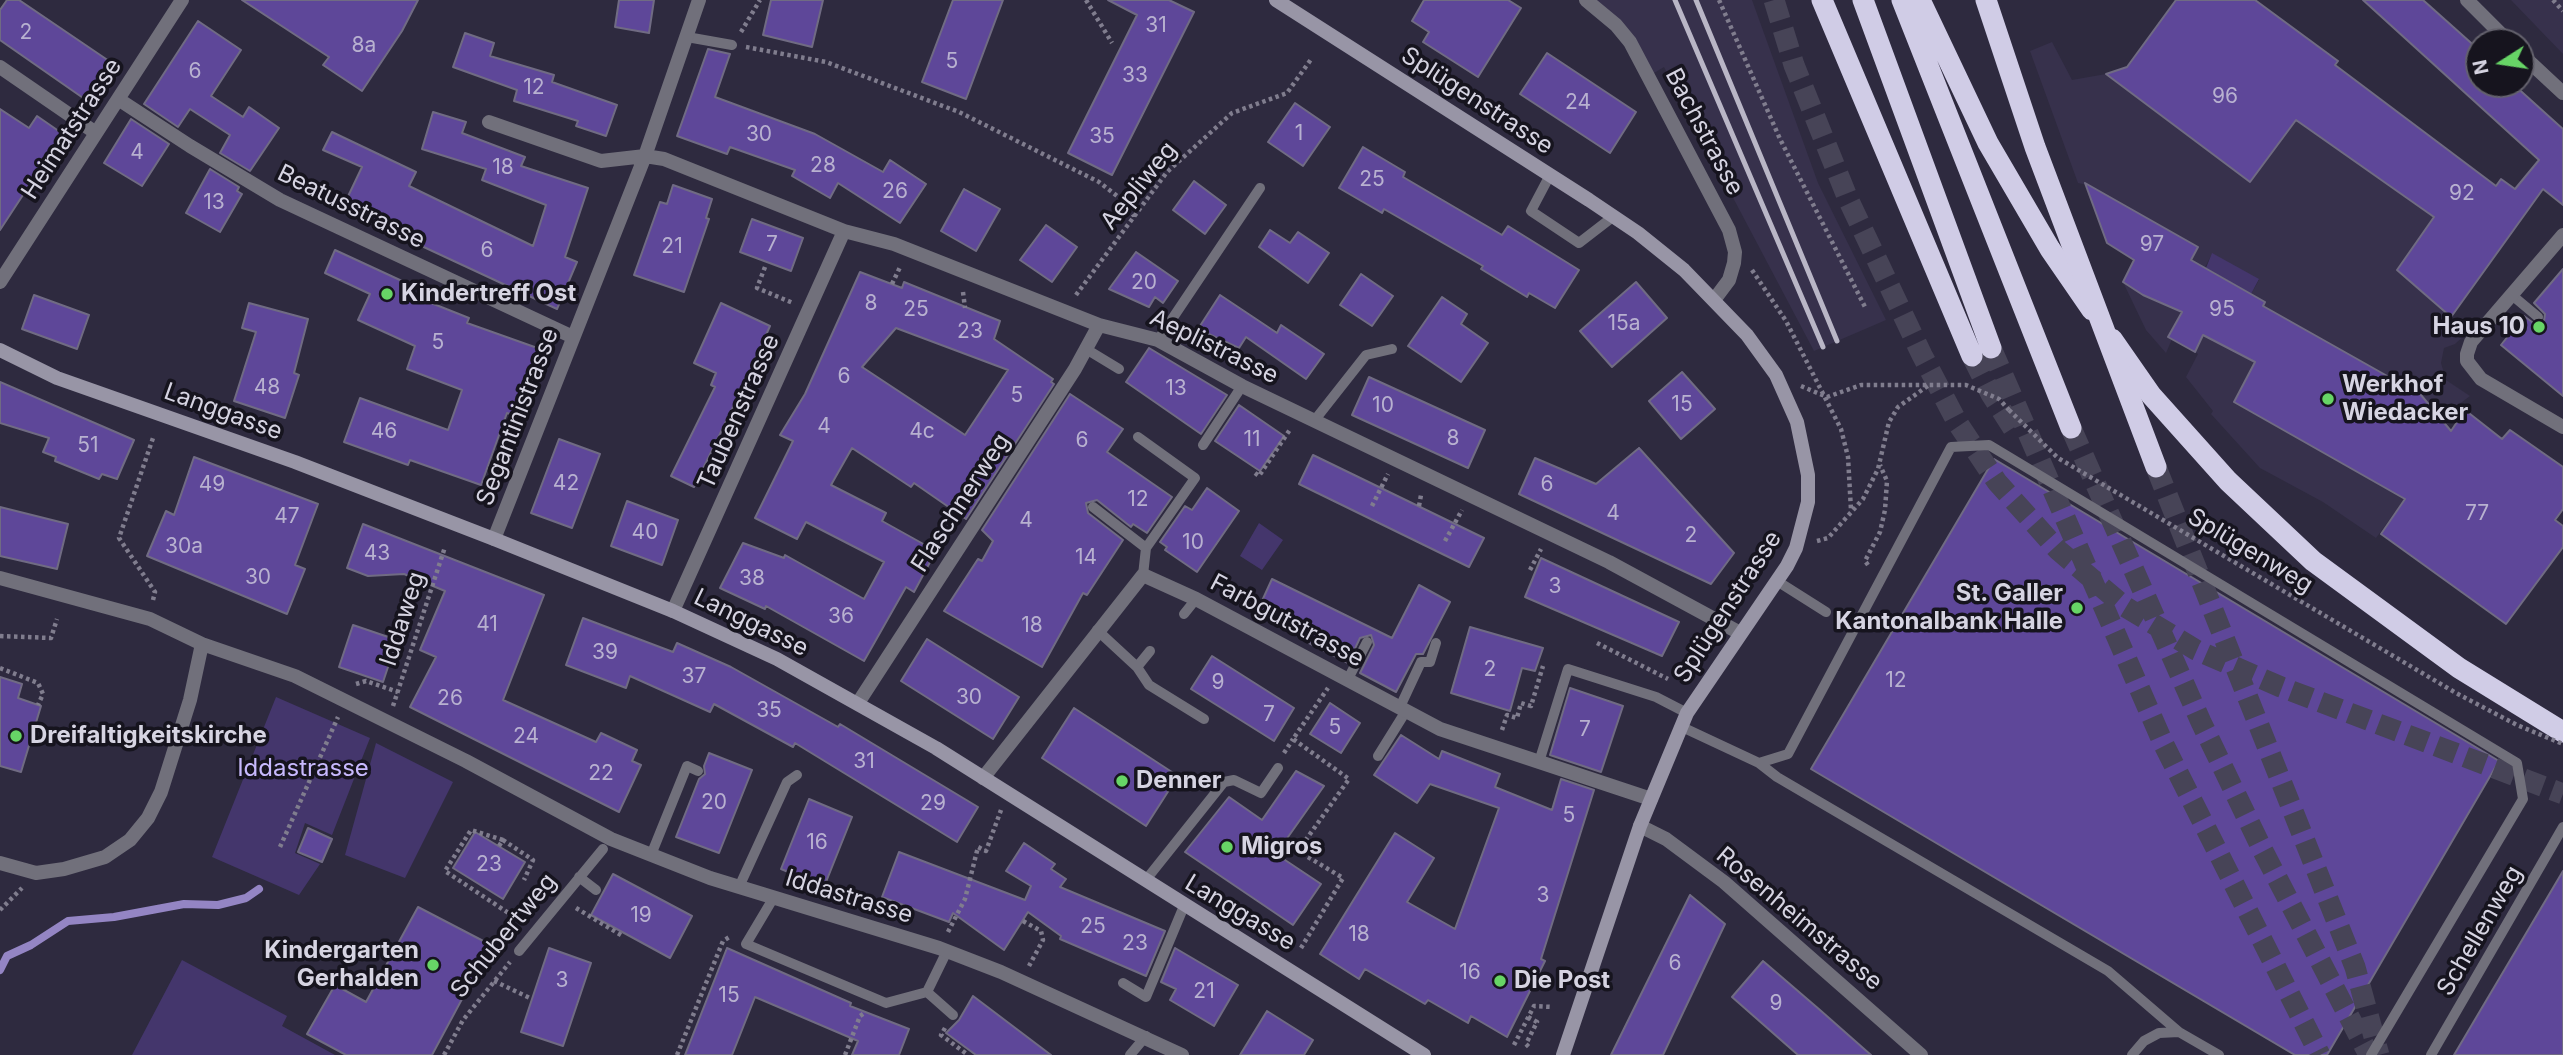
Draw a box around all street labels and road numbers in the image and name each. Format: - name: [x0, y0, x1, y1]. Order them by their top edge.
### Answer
- street label: Splügenstrasse: [1396, 41, 1558, 161]
- street label: Heimatstrasse: [16, 53, 128, 205]
- street label: Bachstrasse: [1659, 64, 1749, 200]
- street label: Aepliweg: [1095, 136, 1183, 236]
- street label: Beatusstrasse: [273, 159, 429, 255]
- street label: Aeplistrasse: [1145, 304, 1283, 390]
- street label: Segantinistrasse: [471, 324, 565, 510]
- street label: Taubenstrasse: [692, 330, 786, 494]
- street label: Langgasse: [160, 377, 286, 447]
- street label: Flaschnerweg: [906, 428, 1016, 578]
- street label: Splügenweg: [2182, 502, 2318, 600]
- street label: Splügenstrasse: [1668, 526, 1788, 688]
- street label: Iddaweg: [374, 568, 432, 670]
- street label: Farbgutstrasse: [1205, 568, 1369, 674]
- street label: Langgasse: [689, 583, 813, 663]
- street label: Rosenheimstrasse: [1710, 841, 1888, 997]
- street label: Schellenweg: [2431, 861, 2529, 1001]
- street label: Iddastrasse: [782, 864, 916, 930]
- street label: Schubertweg: [445, 868, 563, 1004]
- street label: Langgasse: [1180, 869, 1300, 957]

